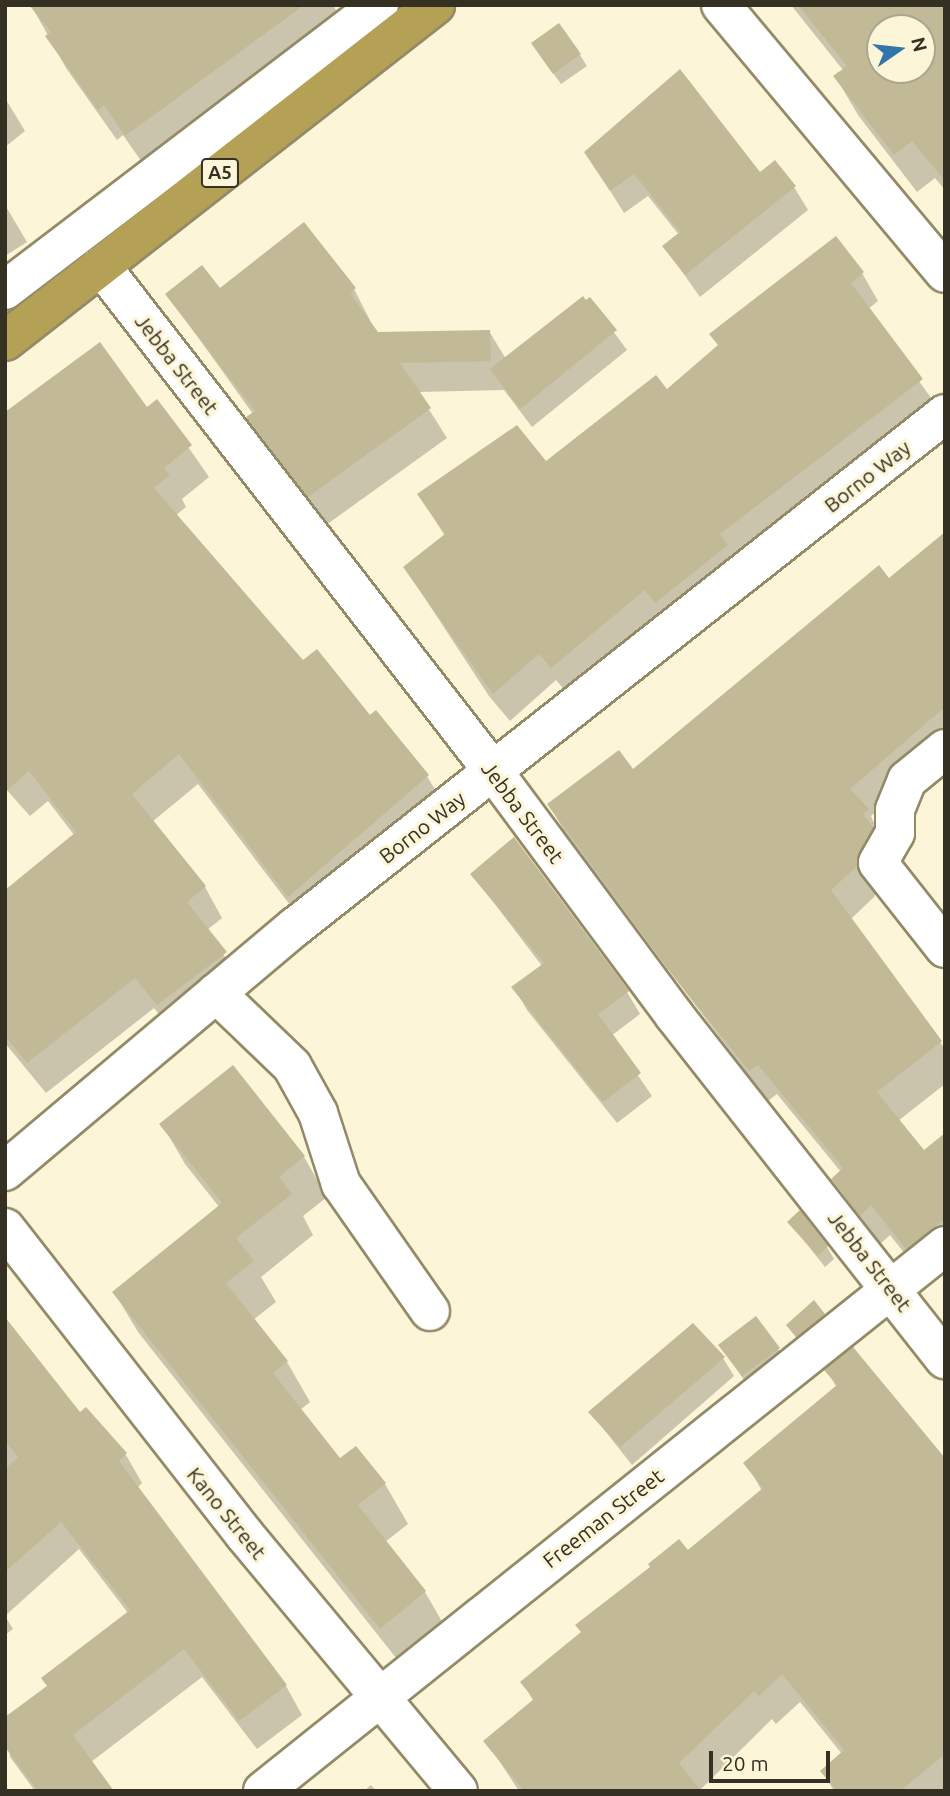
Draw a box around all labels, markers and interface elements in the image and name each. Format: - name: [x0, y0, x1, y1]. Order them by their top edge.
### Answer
- north arrow: [866, 14, 936, 84]
- text: N: [907, 35, 932, 54]
- road number: A5: [201, 158, 239, 188]
- street label: Jebba Street: [130, 309, 224, 419]
- street label: Borno Way: [819, 434, 915, 518]
- street label: Jebba Street: [477, 756, 569, 868]
- street label: Borno Way: [374, 785, 470, 869]
- street label: Jebba Street: [823, 1206, 917, 1316]
- street label: Kano Street: [182, 1462, 272, 1564]
- street label: Freeman Street: [538, 1463, 668, 1573]
- scale bar: [712, 1736, 833, 1780]
- text: 20 m: [722, 1751, 769, 1775]

